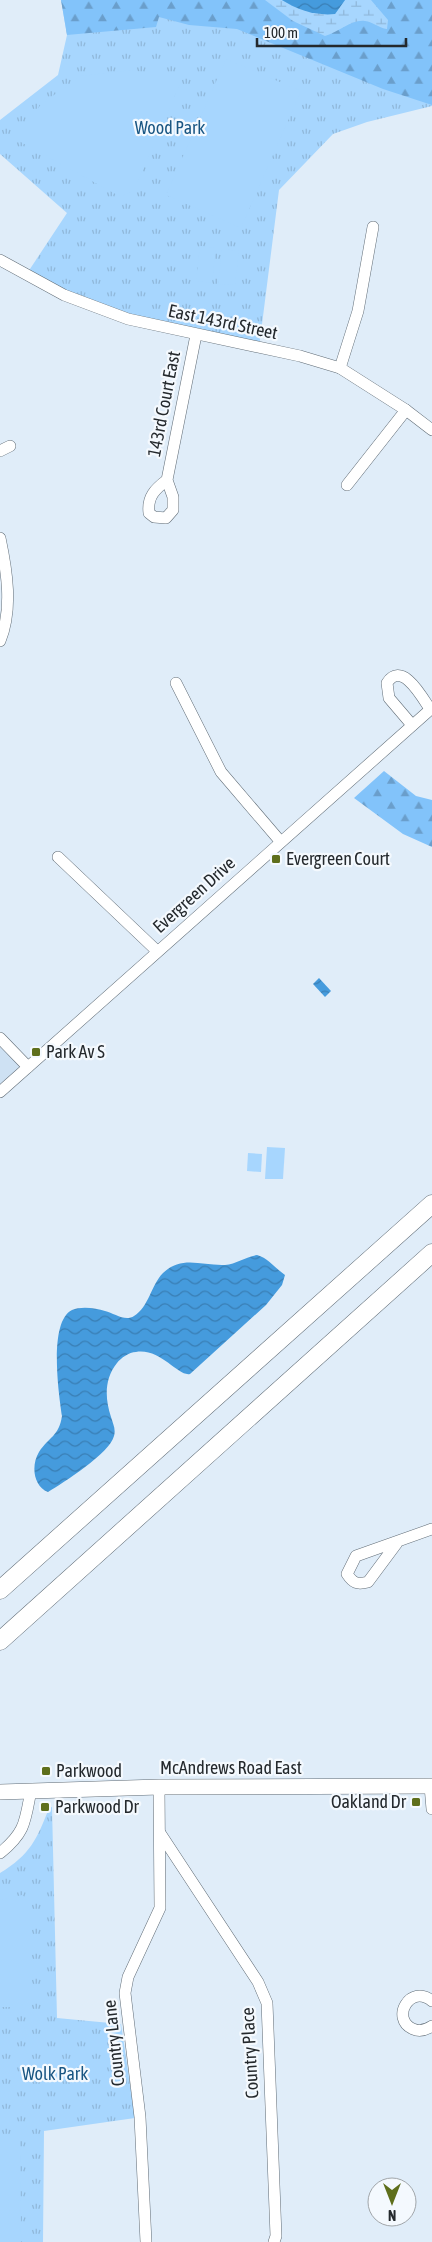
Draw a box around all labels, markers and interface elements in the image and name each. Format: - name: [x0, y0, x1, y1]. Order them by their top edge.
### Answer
- scale bar: [257, 15, 406, 47]
- text: 100 m: [264, 24, 298, 41]
- park label: Wood Park: [135, 117, 205, 138]
- street label: East 143rd Street: [167, 300, 280, 343]
- street label: 143rd Court East: [143, 349, 184, 459]
- place label: Evergreen Court: [286, 848, 390, 869]
- street label: Evergreen Drive: [148, 852, 239, 937]
- marker: Evergreen Court: [270, 853, 282, 865]
- place label: Park Av S: [46, 1041, 105, 1062]
- marker: Park Av S: [30, 1046, 42, 1058]
- street label: McAndrews Road East: [160, 1757, 302, 1778]
- place label: Parkwood: [56, 1760, 122, 1781]
- marker: Parkwood: [40, 1765, 52, 1777]
- place label: Oakland Dr: [331, 1791, 407, 1812]
- place label: Parkwood Dr: [55, 1796, 140, 1817]
- marker: Oakland Dr: [410, 1796, 422, 1808]
- marker: Parkwood Dr: [39, 1801, 51, 1813]
- street label: Country Lane: [99, 1999, 128, 2087]
- street label: Country Place: [237, 2007, 262, 2099]
- park label: Wolk Park: [22, 2063, 88, 2084]
- north arrow: [367, 2177, 417, 2227]
- text: N: [388, 2207, 396, 2223]

